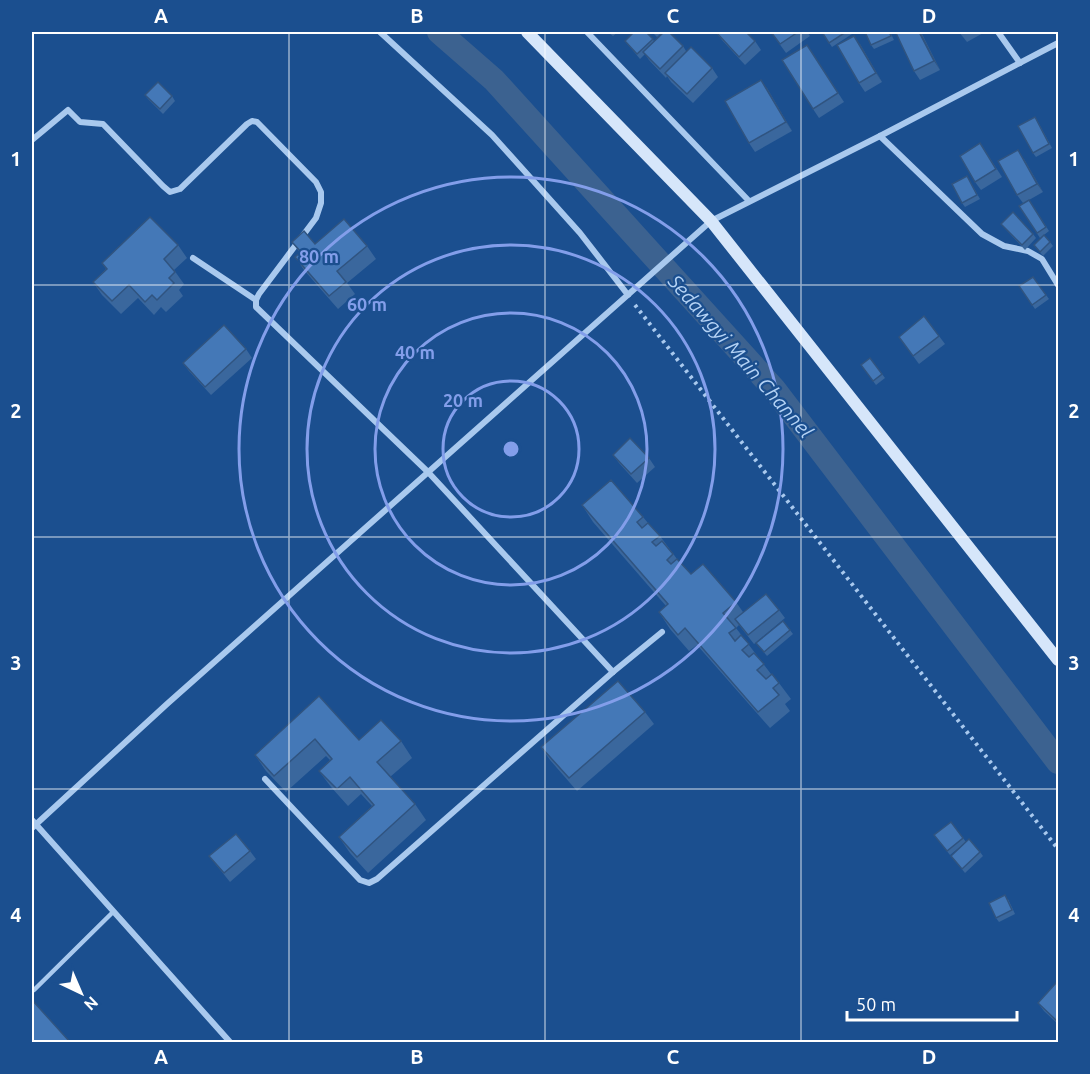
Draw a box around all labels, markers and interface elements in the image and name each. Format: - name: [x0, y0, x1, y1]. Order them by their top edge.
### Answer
- text: A: [154, 4, 168, 27]
- text: B: [410, 4, 424, 27]
- text: C: [667, 4, 680, 27]
- text: D: [922, 4, 936, 27]
- text: 1: [10, 147, 22, 170]
- text: 1: [1068, 147, 1080, 170]
- text: 80 m: [299, 246, 339, 266]
- water label: Sedawgyi Main Channel: [663, 269, 818, 443]
- text: 60 m: [347, 294, 387, 314]
- text: 40 m: [395, 342, 435, 362]
- text: 20 m: [443, 390, 483, 410]
- text: 2: [10, 399, 22, 422]
- text: 2: [1068, 399, 1080, 422]
- centre of rings: [501, 439, 521, 459]
- text: 3: [10, 651, 22, 674]
- text: 3: [1068, 651, 1080, 674]
- text: 4: [10, 903, 22, 926]
- text: 4: [1068, 903, 1080, 926]
- north arrow: [51, 963, 111, 1023]
- scale bar: [847, 984, 1016, 1022]
- text: N: [81, 993, 102, 1014]
- text: 50 m: [856, 994, 896, 1014]
- text: A: [154, 1045, 168, 1068]
- text: B: [410, 1045, 424, 1068]
- text: C: [667, 1045, 680, 1068]
- text: D: [922, 1045, 936, 1068]

